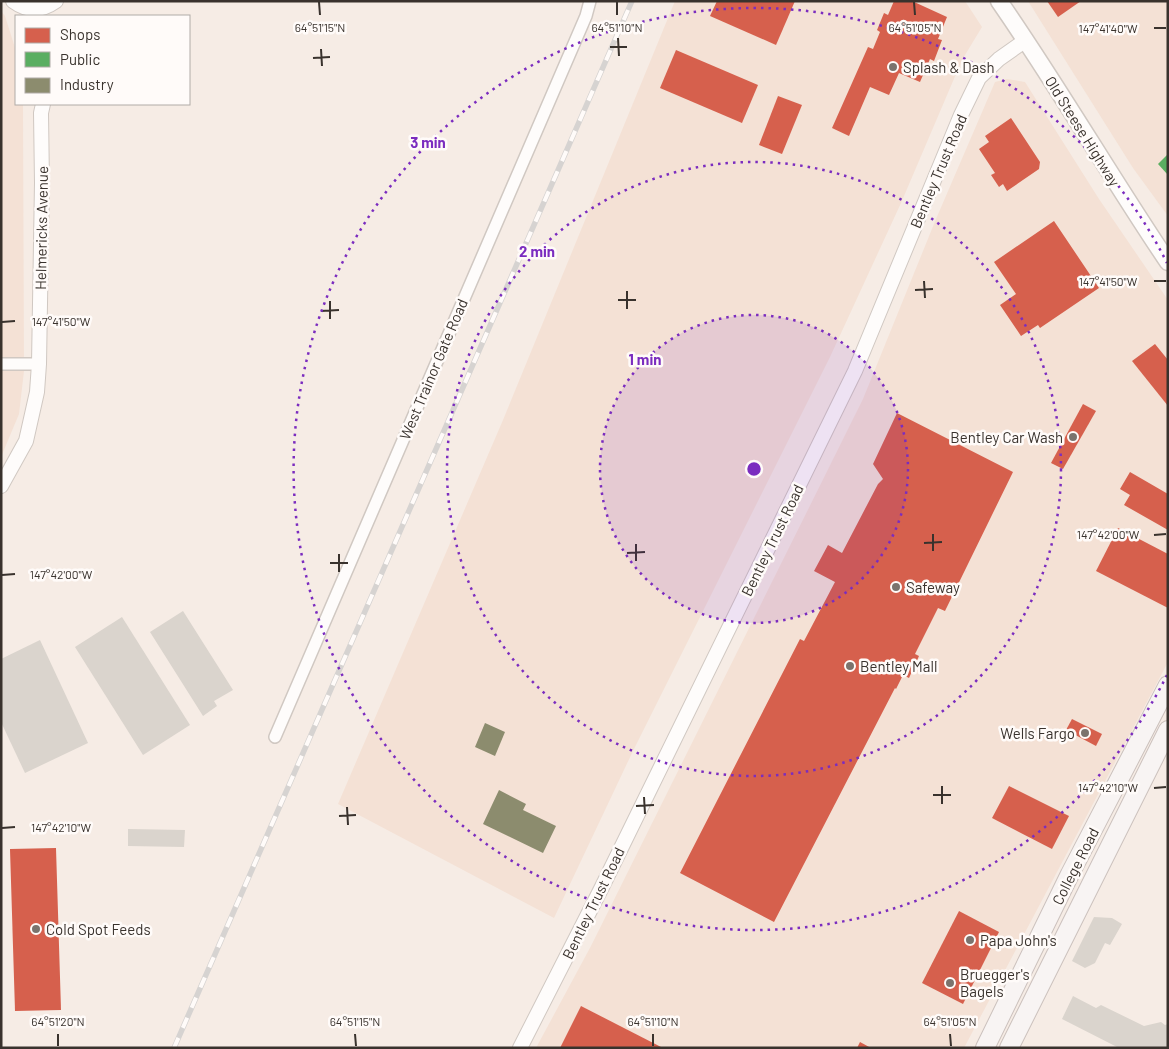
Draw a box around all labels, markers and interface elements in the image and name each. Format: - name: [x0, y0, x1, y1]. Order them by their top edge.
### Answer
- legend: [15, 15, 190, 105]
- text: 64°51'15"N: [295, 20, 345, 34]
- text: 64°51'10"N: [591, 20, 643, 34]
- text: 64°51'05"N: [888, 20, 942, 34]
- text: 147°41'40"W: [1079, 21, 1138, 35]
- text: Shops: [60, 25, 100, 43]
- text: Public: [60, 50, 100, 68]
- place label: Splash & Dash: [903, 58, 994, 76]
- marker: Splash & Dash: [887, 61, 899, 73]
- street label: Old Steese Highway: [1042, 72, 1124, 190]
- text: Industry: [60, 75, 114, 93]
- street label: Bentley Trust Road: [906, 111, 970, 231]
- text: 3 min: [410, 133, 446, 151]
- street label: Helmericks Avenue: [31, 166, 51, 290]
- text: 2 min: [519, 242, 555, 260]
- text: 147°41'50"W: [1079, 274, 1138, 288]
- street label: West Trainor Gate Road: [395, 296, 471, 442]
- text: 147°41'50"W: [32, 314, 91, 328]
- text: 1 min: [629, 350, 661, 368]
- place label: Bentley Car Wash: [950, 428, 1063, 446]
- marker: Bentley Car Wash: [1067, 431, 1079, 443]
- centre of rings: [745, 460, 763, 478]
- street label: Bentley Trust Road: [737, 481, 807, 599]
- text: 147°42'00"W: [1077, 527, 1140, 541]
- text: 147°42'00"W: [30, 567, 93, 581]
- place label: Safeway: [906, 578, 960, 596]
- marker: Safeway: [890, 581, 902, 593]
- place label: Bentley Mall: [860, 657, 937, 675]
- marker: Bentley Mall: [844, 660, 856, 672]
- place label: Wells Fargo: [1000, 724, 1075, 742]
- marker: Wells Fargo: [1079, 727, 1091, 739]
- text: 147°42'10"W: [1078, 780, 1138, 794]
- text: 147°42'10"W: [31, 820, 91, 834]
- street label: College Road: [1048, 824, 1102, 908]
- street label: Bentley Trust Road: [558, 844, 628, 962]
- place label: Cold Spot Feeds: [46, 920, 151, 938]
- marker: Cold Spot Feeds: [30, 923, 42, 935]
- place label: Papa John's: [980, 931, 1057, 949]
- marker: Papa John's: [964, 934, 976, 946]
- place label: Bruegger's Bagels: [960, 965, 1030, 1000]
- marker: Bruegger's Bagels: [944, 977, 956, 989]
- text: 64°51'20"N: [31, 1014, 85, 1028]
- text: 64°51'15"N: [330, 1014, 380, 1028]
- text: 64°51'10"N: [627, 1014, 679, 1028]
- text: 64°51'05"N: [923, 1014, 977, 1028]

